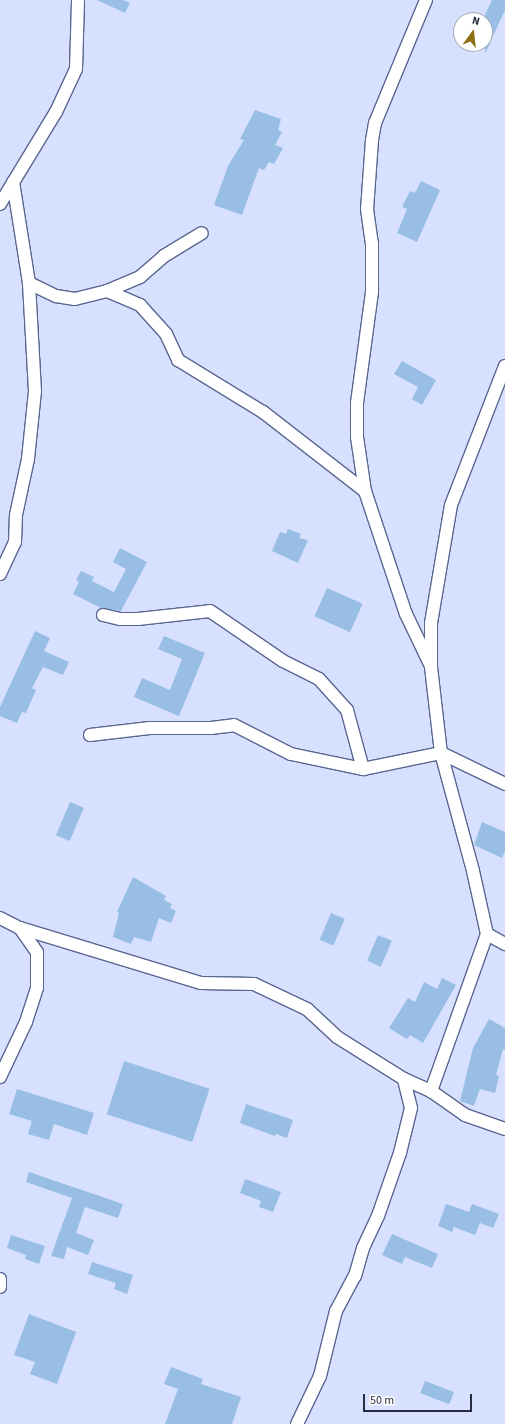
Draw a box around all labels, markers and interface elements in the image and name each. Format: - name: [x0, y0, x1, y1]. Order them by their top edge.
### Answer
- north arrow: [453, 12, 493, 52]
- text: N: [470, 13, 481, 29]
- scale bar: [365, 1386, 474, 1412]
- text: 50 m: [370, 1392, 394, 1409]

